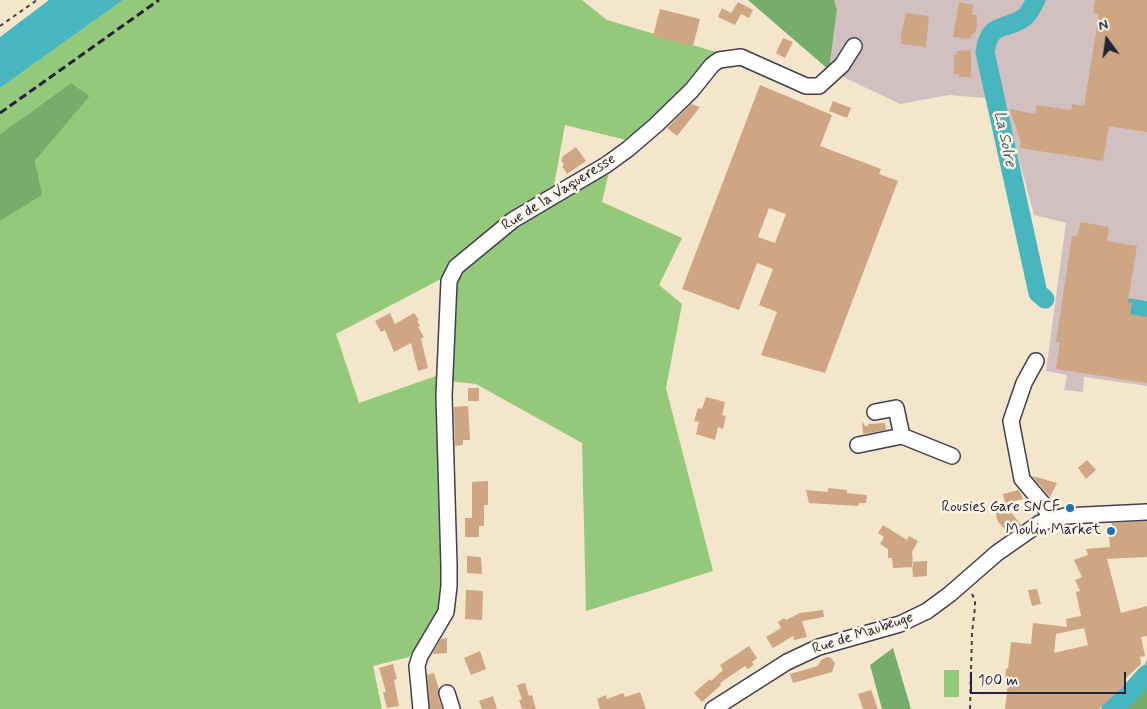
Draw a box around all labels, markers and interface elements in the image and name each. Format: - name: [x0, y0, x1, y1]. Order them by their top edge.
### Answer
- north arrow: [1082, 15, 1132, 65]
- text: N: [1097, 16, 1110, 35]
- water label: La Solre: [989, 109, 1019, 169]
- street label: Rue de la Vaqueresse: [499, 151, 619, 235]
- place label: Rousies Gare SNCF: [942, 499, 1060, 517]
- marker: Rousies Gare SNCF: [1064, 502, 1076, 514]
- place label: Moulin Market: [1006, 522, 1101, 540]
- marker: Moulin Market: [1105, 525, 1117, 537]
- street label: Rue de Maubeuge: [810, 609, 916, 659]
- scale bar: [972, 662, 1128, 694]
- text: 100 m: [978, 671, 1018, 691]

